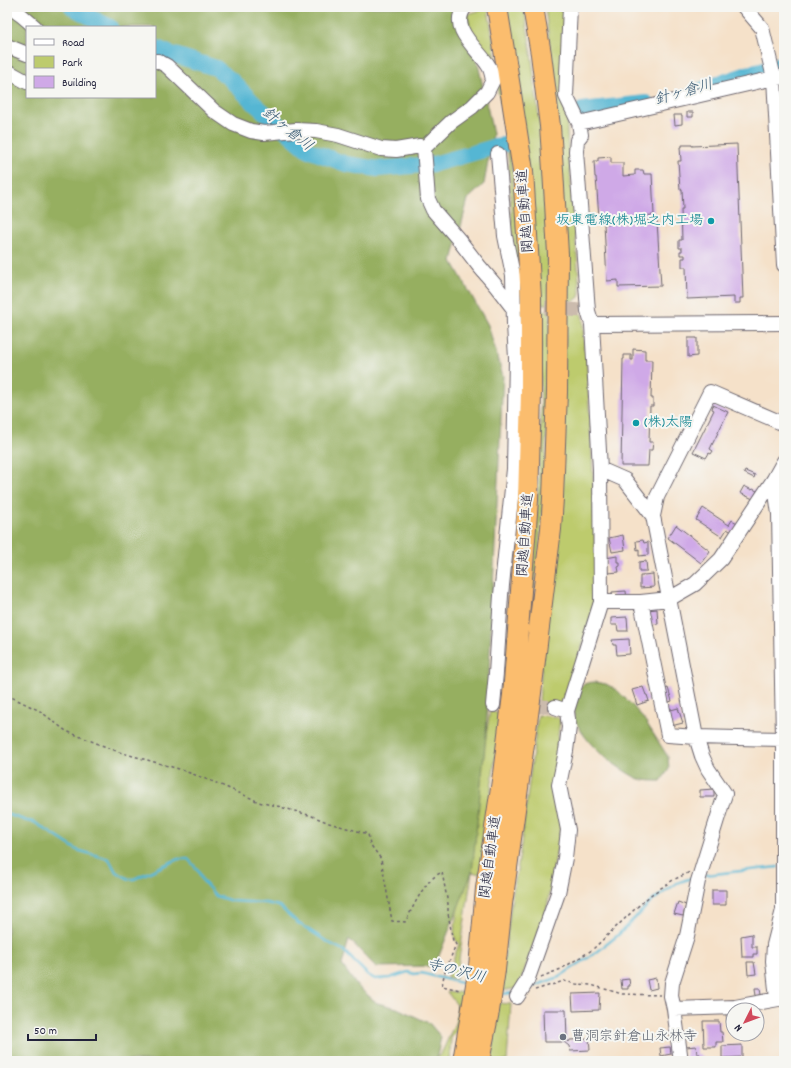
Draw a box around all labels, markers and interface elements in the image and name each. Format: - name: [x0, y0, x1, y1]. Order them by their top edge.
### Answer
- legend: [26, 26, 156, 98]
- text: Road: [62, 35, 84, 52]
- text: Park: [62, 55, 83, 72]
- water label: 針ヶ倉川: [652, 74, 716, 112]
- text: Building: [62, 75, 97, 92]
- water label: 針ヶ倉川: [257, 103, 317, 157]
- street label: 関越自動車道: [513, 168, 539, 254]
- place label: 坂東電線(株)堀之内工場: [556, 211, 703, 231]
- marker: 坂東電線(株)堀之内工場: [706, 216, 716, 226]
- place label: (株)太陽: [644, 413, 693, 433]
- marker: (株)太陽: [631, 418, 641, 428]
- street label: 関越自動車道: [513, 492, 539, 578]
- street label: 関越自動車道: [475, 814, 507, 900]
- water label: 寺の沢川: [424, 954, 488, 990]
- north arrow: [725, 1002, 765, 1042]
- scale bar: [28, 1016, 96, 1042]
- text: N: [731, 1020, 747, 1035]
- text: 50 m: [34, 1023, 57, 1040]
- place label: 曹洞宗針倉山永林寺: [571, 1027, 697, 1047]
- marker: 曹洞宗針倉山永林寺: [558, 1032, 568, 1042]

